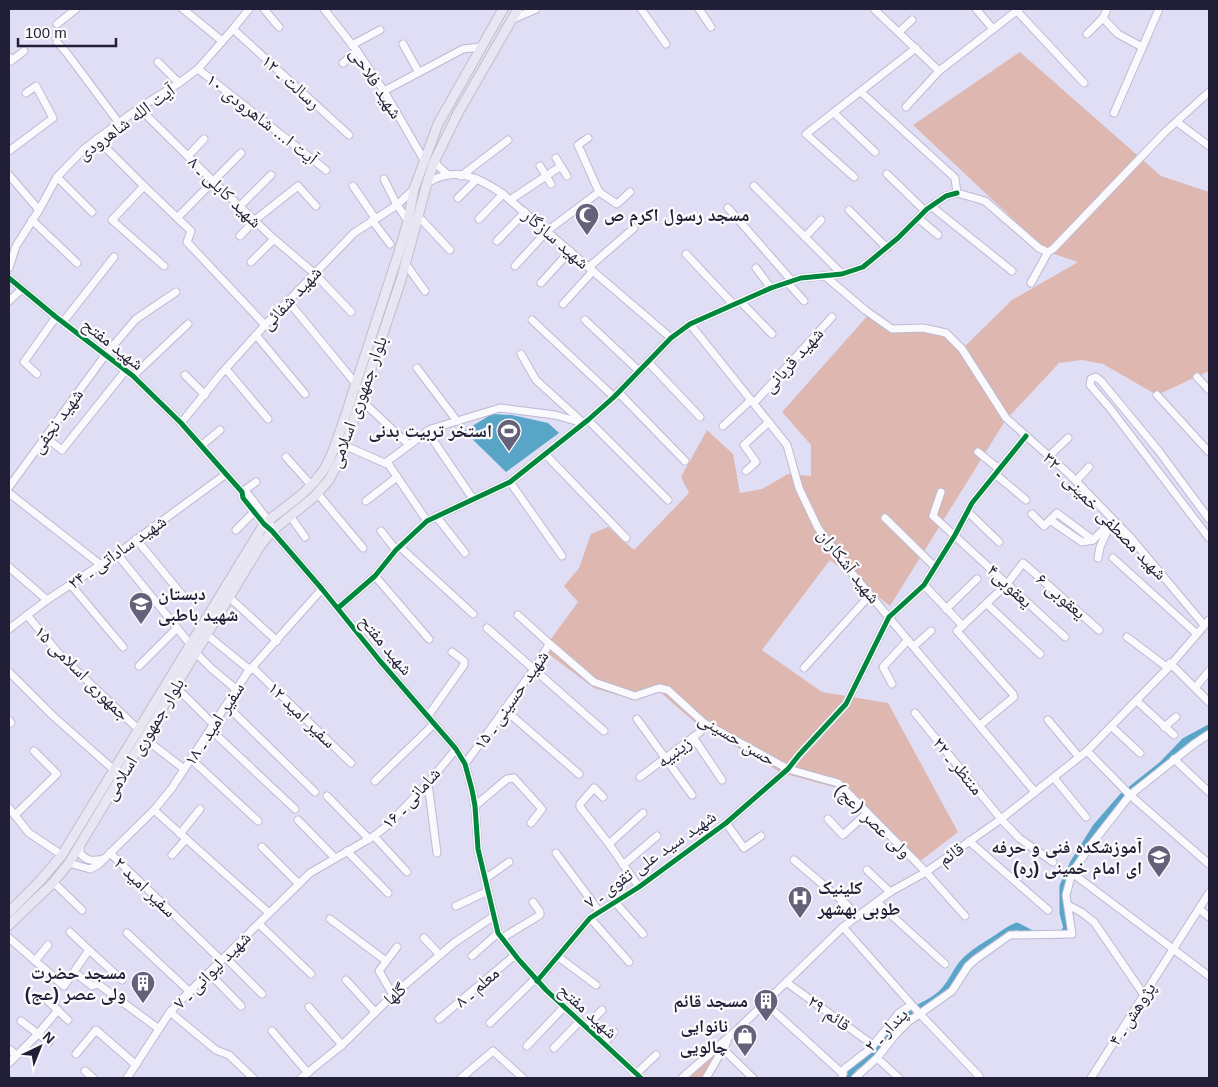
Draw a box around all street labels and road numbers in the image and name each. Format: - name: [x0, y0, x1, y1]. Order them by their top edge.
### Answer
- street label: شهید فلاحی: [345, 44, 406, 123]
- street label: رسالت ـ ۱۲: [258, 51, 324, 113]
- street label: آیت ا... شاهرودی ۱۰: [202, 69, 322, 170]
- street label: آیت الله شاهرودی: [73, 80, 180, 165]
- street label: شهید کابلی ـ ۸: [183, 152, 266, 233]
- street label: شهید سازگار: [518, 204, 593, 273]
- street label: شهید شفائی: [257, 262, 326, 335]
- street label: شهید مفتح: [77, 314, 148, 376]
- street label: شهید قربانی: [759, 323, 828, 397]
- street label: بلوار جمهوری اسلامی: [325, 333, 392, 471]
- street label: شهید نجفی: [27, 385, 88, 458]
- street label: شهید مصطفی خمینی ـ ۳۲: [1038, 448, 1171, 585]
- street label: شهید ساداتی ـ ۲۴: [64, 511, 171, 594]
- street label: شهید آشکاران: [813, 525, 884, 608]
- street label: یعقوبی۴: [983, 560, 1037, 613]
- street label: یعقوبی ۶: [1031, 569, 1090, 624]
- street label: شهید مفتح: [354, 611, 417, 680]
- street label: جمهوری اسلامی ۱۵: [30, 621, 134, 725]
- street label: شهید حسینی ـ ۱۵: [469, 647, 553, 754]
- street label: بلوار جمهوری اسلامی: [100, 674, 189, 804]
- street label: سفیر امید ۱۲: [264, 678, 340, 752]
- street label: سفیر امید ـ ۱۸: [180, 679, 249, 769]
- street label: حسن حسینی: [694, 708, 779, 771]
- street label: زینبیه: [653, 732, 696, 772]
- street label: منتظر ـ ۲۲: [929, 733, 987, 799]
- street label: شامانی ـ ۱۶: [378, 763, 445, 833]
- street label: ولی عصر (عج): [829, 780, 915, 864]
- street label: شهید سید علی تقوی ـ ۷: [580, 806, 720, 913]
- street label: قائم: [934, 838, 969, 871]
- street label: سفیر امید ۲: [110, 853, 180, 922]
- street label: شهید لیوانی ـ ۷: [169, 927, 255, 1013]
- street label: معلم ـ ۸: [451, 963, 504, 1013]
- street label: گلها: [380, 978, 411, 1009]
- street label: شهید مفتح: [553, 979, 622, 1044]
- street label: پژوهش ـ ۴: [1104, 979, 1161, 1050]
- street label: قائم ۲۹: [803, 991, 854, 1037]
- street label: پندار ـ ۲: [860, 1004, 913, 1057]

